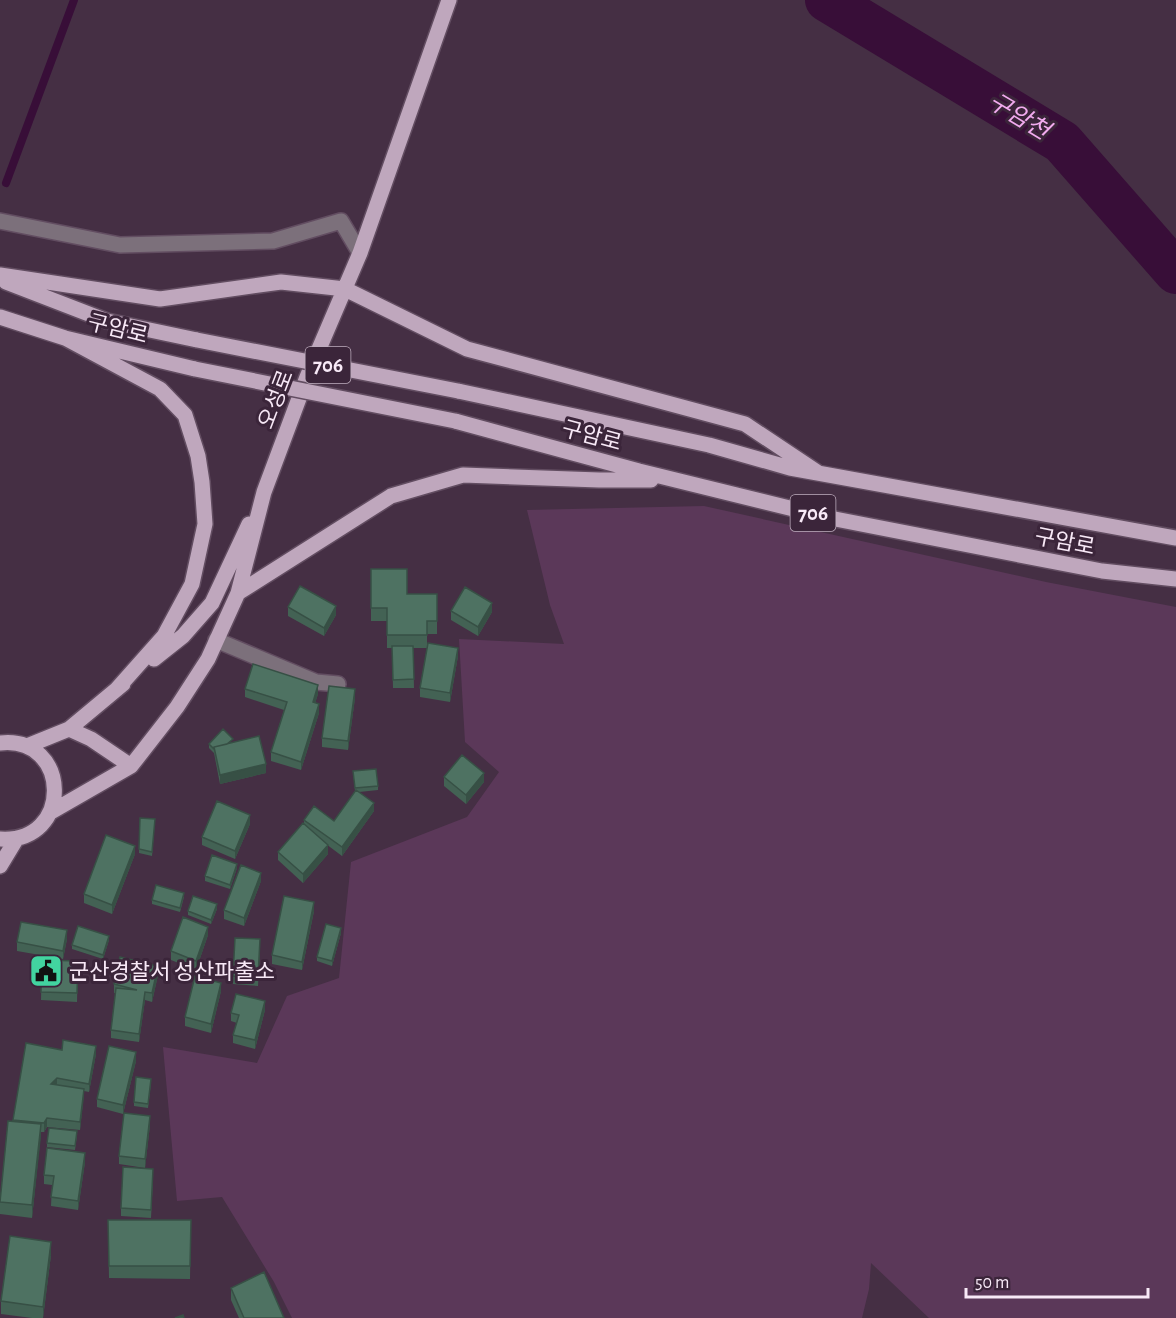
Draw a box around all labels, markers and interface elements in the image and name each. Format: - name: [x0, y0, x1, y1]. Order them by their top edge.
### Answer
- water label: 구암천: [984, 89, 1056, 146]
- street label: 구암로: [86, 310, 150, 347]
- road number: 706: [306, 347, 350, 383]
- street label: 오성로: [254, 367, 297, 432]
- street label: 구암로: [560, 417, 624, 454]
- road number: 706: [790, 495, 836, 531]
- street label: 구암로: [1033, 524, 1097, 559]
- public building icon: 군산경찰서 성산파출소: [28, 953, 64, 989]
- place label: 군산경찰서 성산파출소: [69, 960, 275, 983]
- scale bar: [966, 1261, 1148, 1299]
- text: 50 m: [975, 1274, 1009, 1292]

